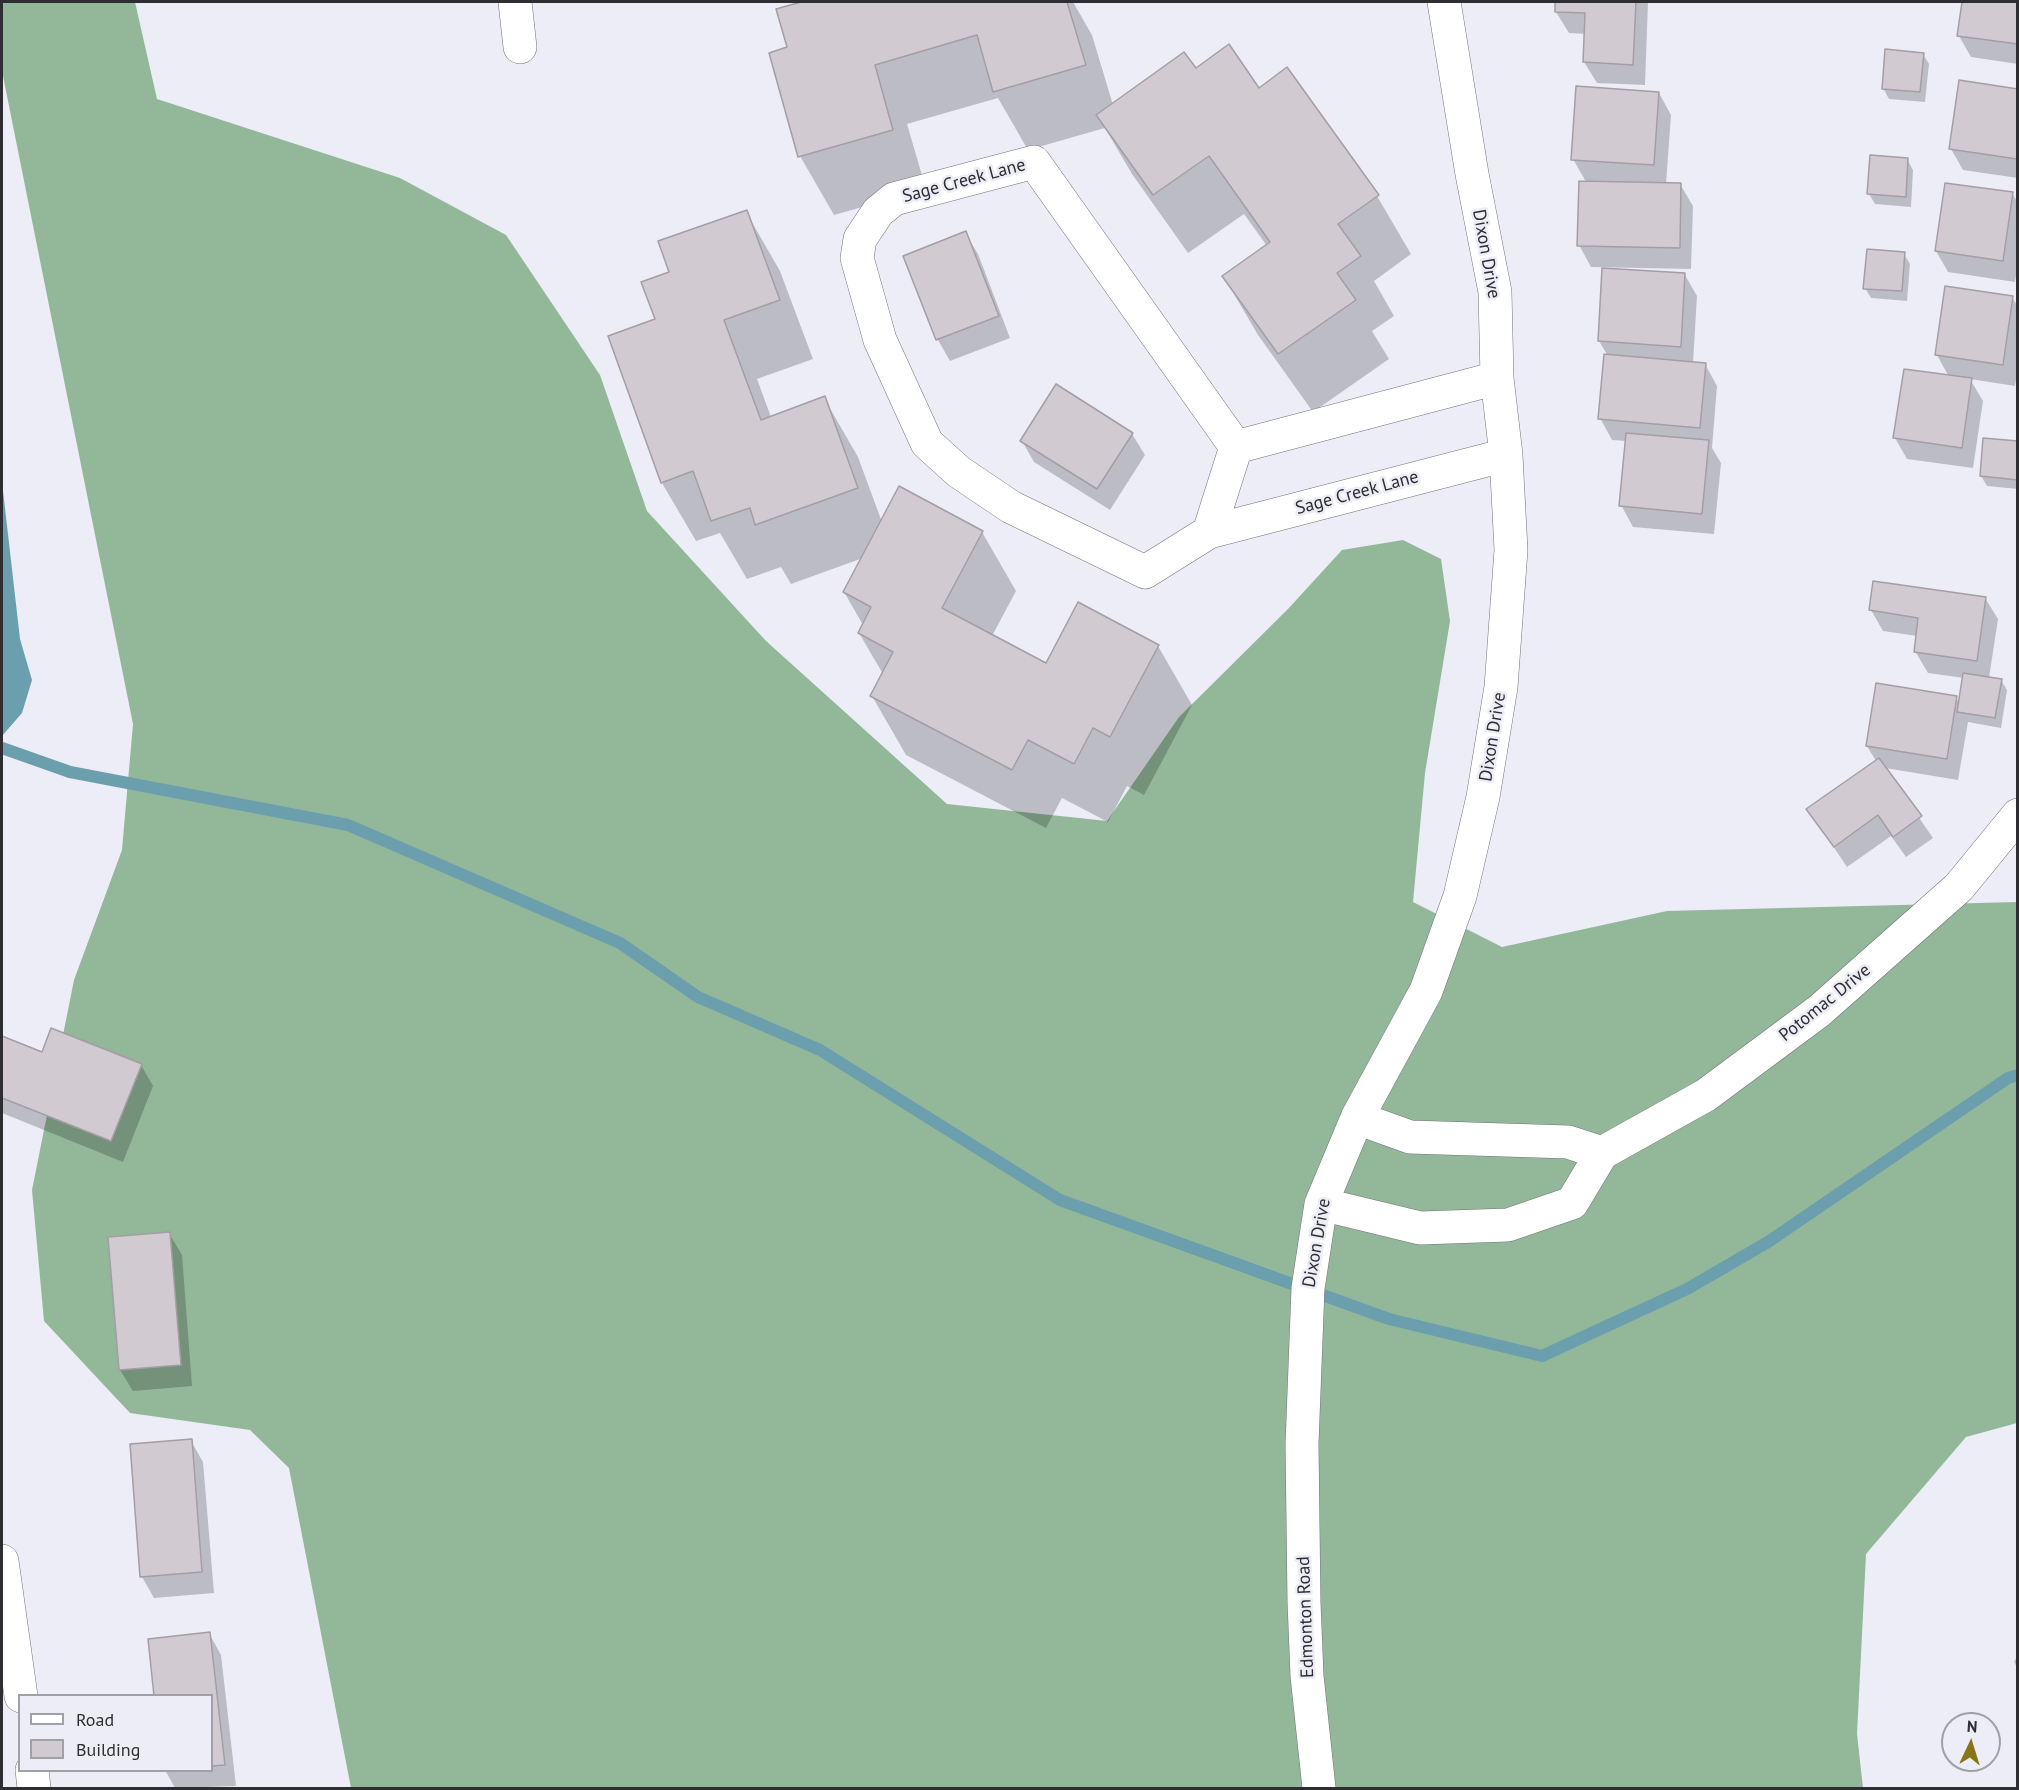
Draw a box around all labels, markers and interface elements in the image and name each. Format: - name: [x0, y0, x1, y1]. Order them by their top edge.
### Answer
- street label: Sage Creek Lane: [900, 154, 1028, 208]
- street label: Dixon Drive: [1468, 208, 1504, 300]
- street label: Sage Creek Lane: [1293, 466, 1421, 520]
- street label: Dixon Drive: [1475, 691, 1511, 783]
- street label: Potomac Drive: [1775, 960, 1875, 1046]
- street label: Dixon Drive: [1299, 1197, 1335, 1289]
- street label: Edmonton Road: [1293, 1556, 1319, 1678]
- legend: [18, 1694, 213, 1772]
- text: Road: [76, 1708, 114, 1731]
- north arrow: [1941, 1712, 2001, 1772]
- text: N: [1966, 1716, 1978, 1736]
- text: Building: [76, 1738, 140, 1761]

